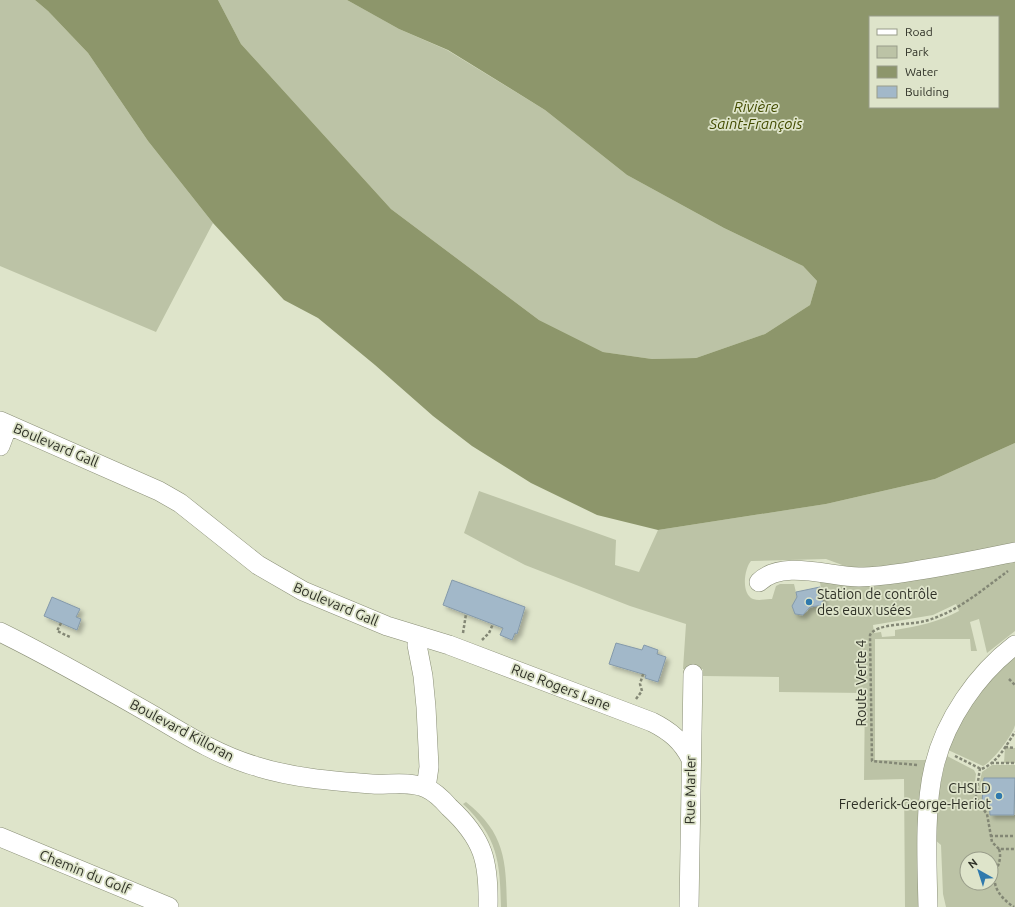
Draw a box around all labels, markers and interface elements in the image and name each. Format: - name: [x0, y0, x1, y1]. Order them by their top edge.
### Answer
- legend: [869, 16, 999, 108]
- text: Road: [905, 25, 933, 38]
- text: Park: [905, 45, 929, 58]
- text: Water: [905, 65, 938, 78]
- text: Building: [905, 85, 949, 98]
- water label: Rivière Saint-François: [709, 98, 803, 132]
- street label: Boulevard Gall: [11, 420, 101, 470]
- street label: Boulevard Gall: [291, 579, 381, 629]
- place label: Station de contrôle des eaux usées: [817, 586, 937, 618]
- marker: Station de contrôle des eaux usées: [804, 597, 814, 607]
- street label: Route Verte 4: [853, 639, 869, 727]
- street label: Rue Rogers Lane: [509, 661, 613, 713]
- street label: Boulevard Killoran: [127, 696, 237, 764]
- street label: Rue Marler: [681, 755, 699, 825]
- place label: CHSLD Frederick-George-Heriot: [839, 780, 991, 812]
- marker: CHSLD Frederick-George-Heriot: [994, 791, 1004, 801]
- street label: Chemin du Golf: [37, 846, 134, 898]
- north arrow: [959, 851, 999, 891]
- text: N: [966, 856, 980, 870]

